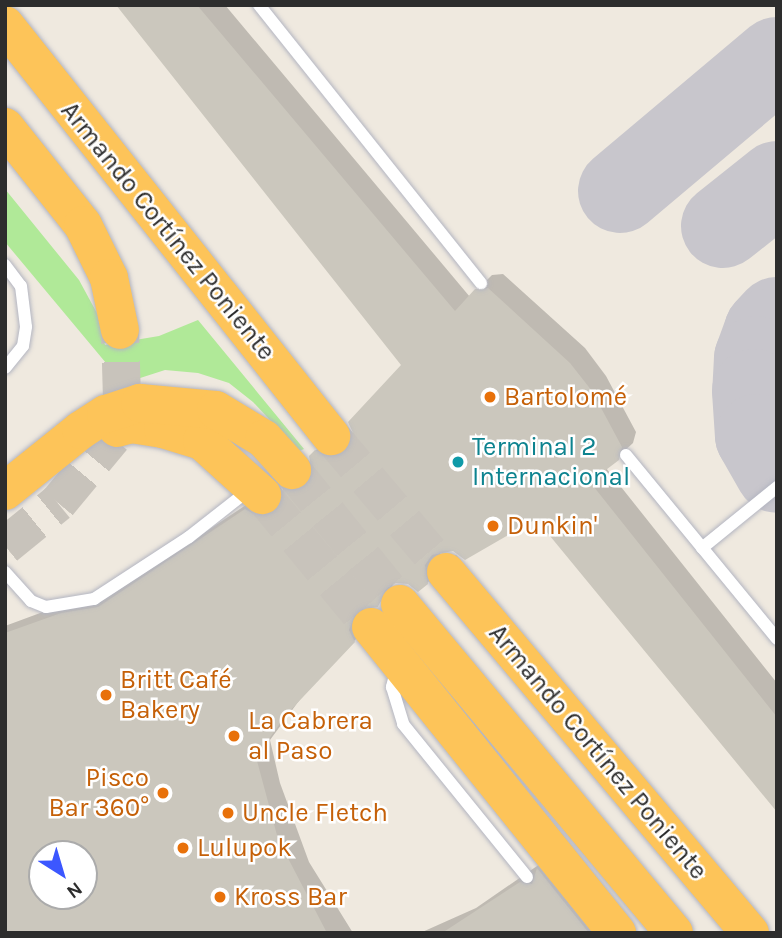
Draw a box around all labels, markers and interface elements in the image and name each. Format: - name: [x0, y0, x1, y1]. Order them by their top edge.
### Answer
- street label: Armando Cortínez Poniente: [54, 96, 282, 366]
- place label: Bartolomé: [504, 381, 627, 413]
- marker: Bartolomé: [482, 389, 498, 405]
- place label: Terminal 2 Internacional: [472, 431, 630, 492]
- marker: Terminal 2 Internacional: [450, 454, 466, 470]
- place label: Dunkin': [507, 510, 597, 542]
- marker: Dunkin': [485, 518, 501, 534]
- street label: Armando Cortínez Poniente: [482, 618, 714, 886]
- place label: Britt Café Bakery: [120, 664, 232, 726]
- marker: Britt Café Bakery: [98, 687, 114, 703]
- place label: La Cabrera al Paso: [248, 705, 373, 766]
- marker: La Cabrera al Paso: [226, 728, 242, 744]
- place label: Pisco Bar 360°: [48, 762, 149, 824]
- marker: Pisco Bar 360°: [155, 785, 171, 801]
- place label: Uncle Fletch: [242, 797, 388, 829]
- marker: Uncle Fletch: [220, 805, 236, 821]
- place label: Lulupok: [197, 832, 292, 864]
- north arrow: [28, 840, 98, 910]
- marker: Lulupok: [175, 840, 191, 856]
- text: N: [62, 877, 86, 903]
- place label: Kross Bar: [234, 881, 347, 913]
- marker: Kross Bar: [212, 889, 228, 905]

